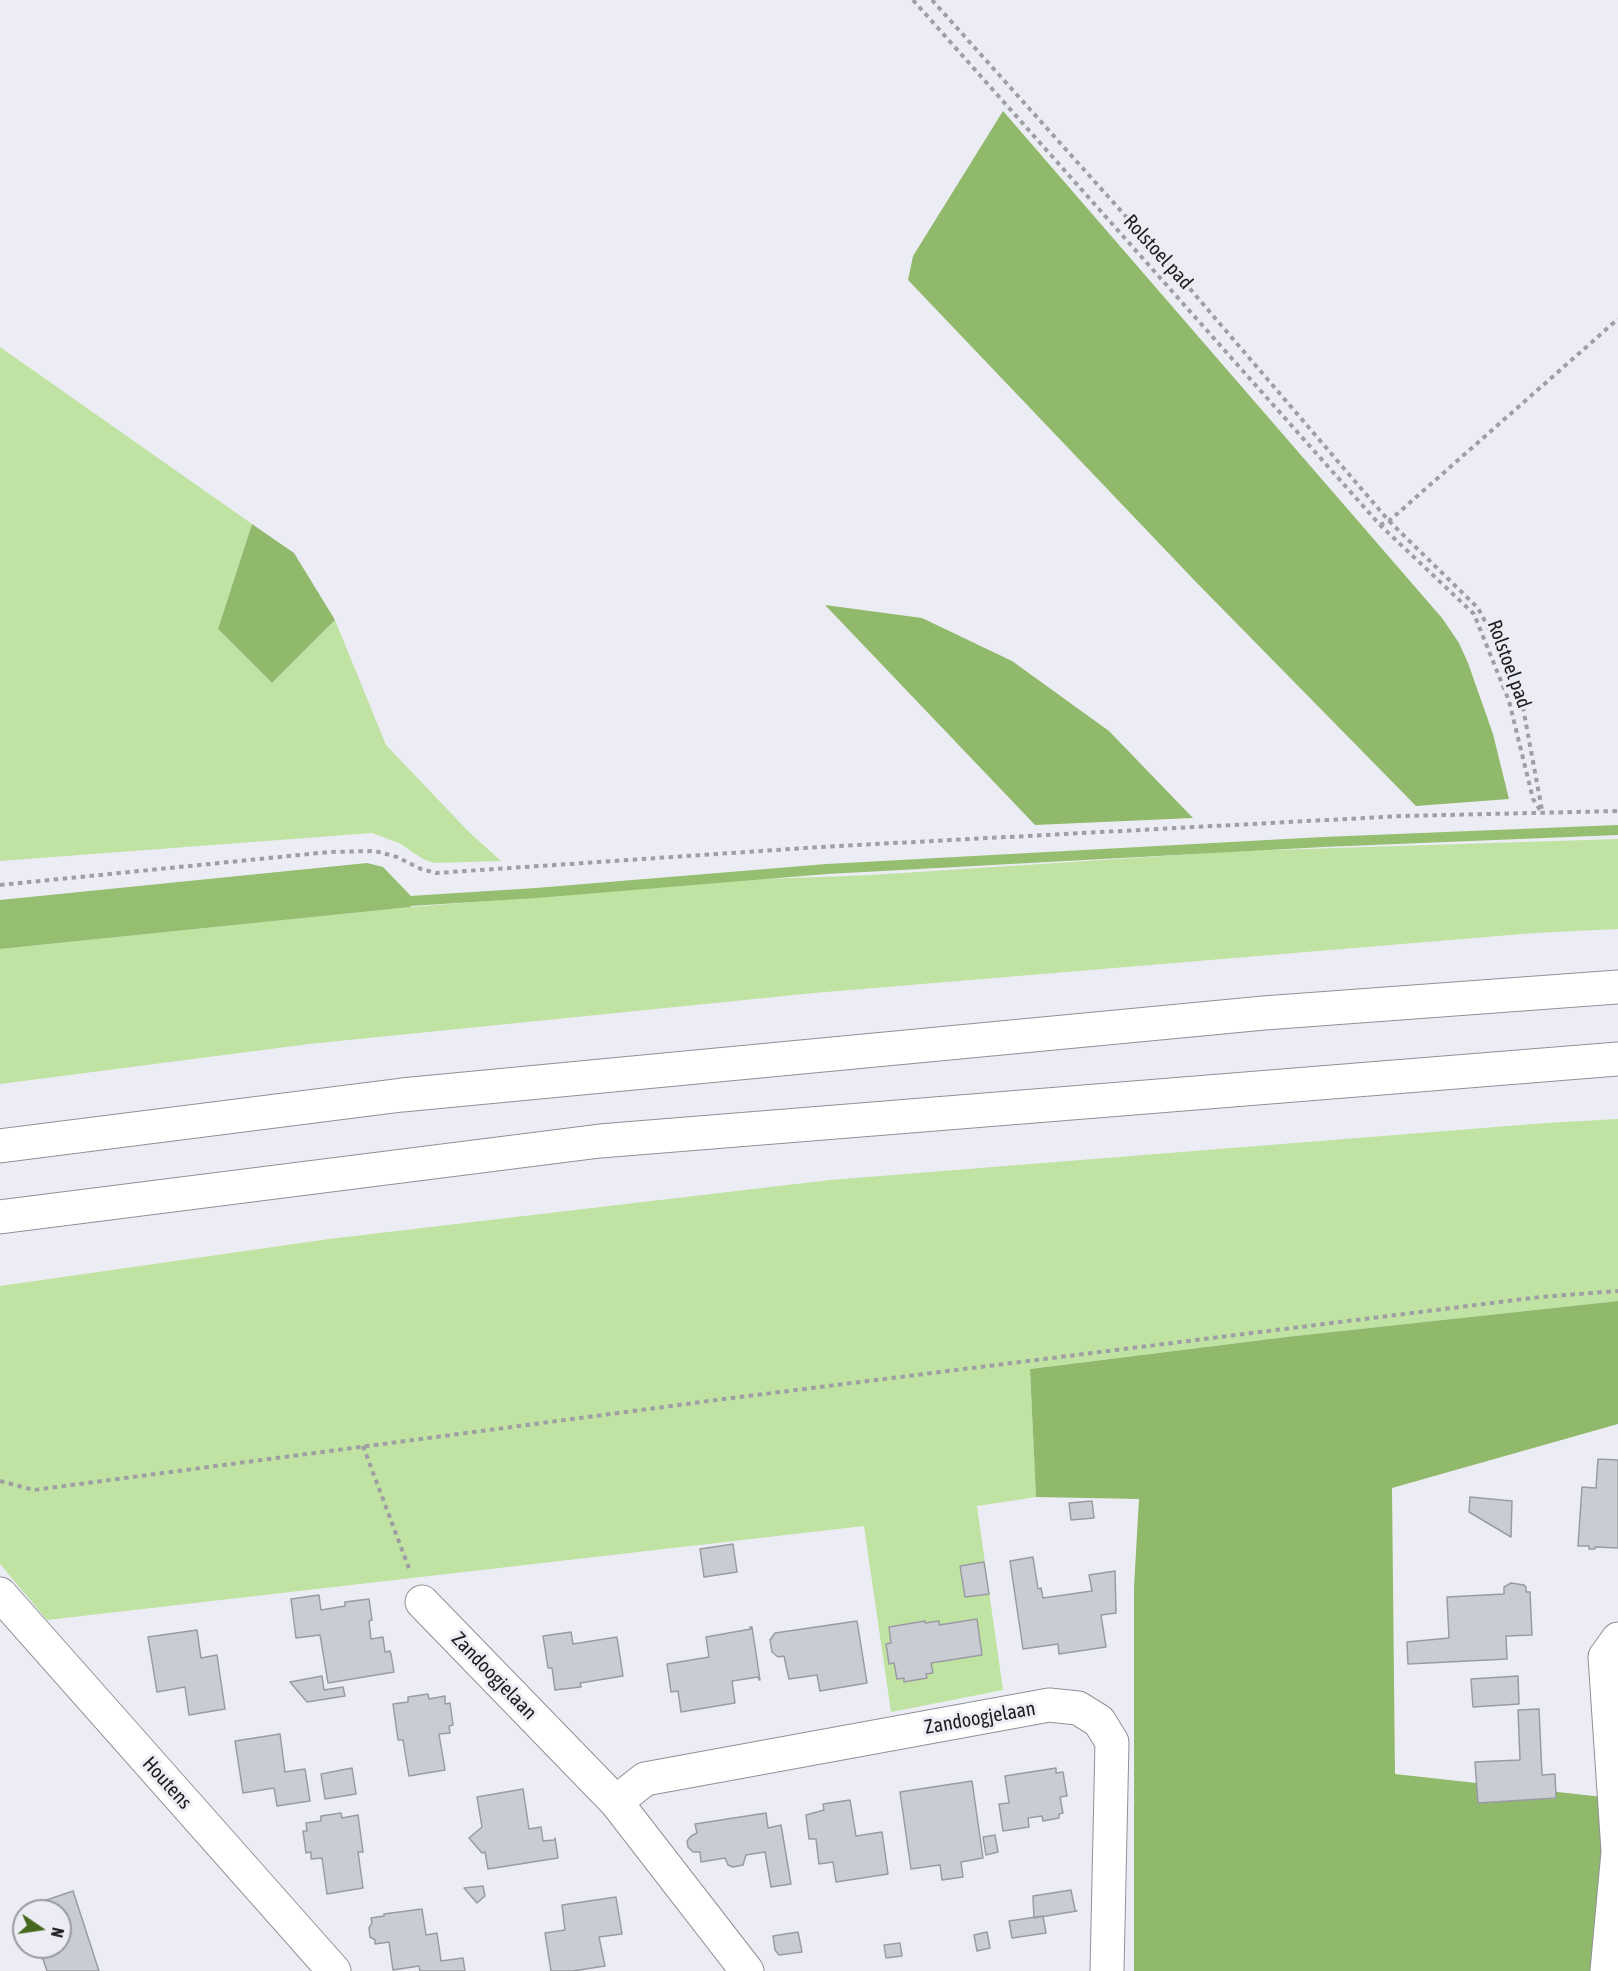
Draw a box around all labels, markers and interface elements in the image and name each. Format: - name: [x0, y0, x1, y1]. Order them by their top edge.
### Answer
- street label: Rolstoel pad: [1118, 210, 1198, 294]
- street label: Rolstoel pad: [1482, 617, 1536, 711]
- street label: Zandoogjelaan: [446, 1627, 542, 1725]
- street label: Zandoogjelaan: [923, 1696, 1037, 1740]
- street label: Houtens: [137, 1752, 197, 1814]
- north arrow: [12, 1899, 72, 1959]
- text: N: [48, 1926, 67, 1939]

